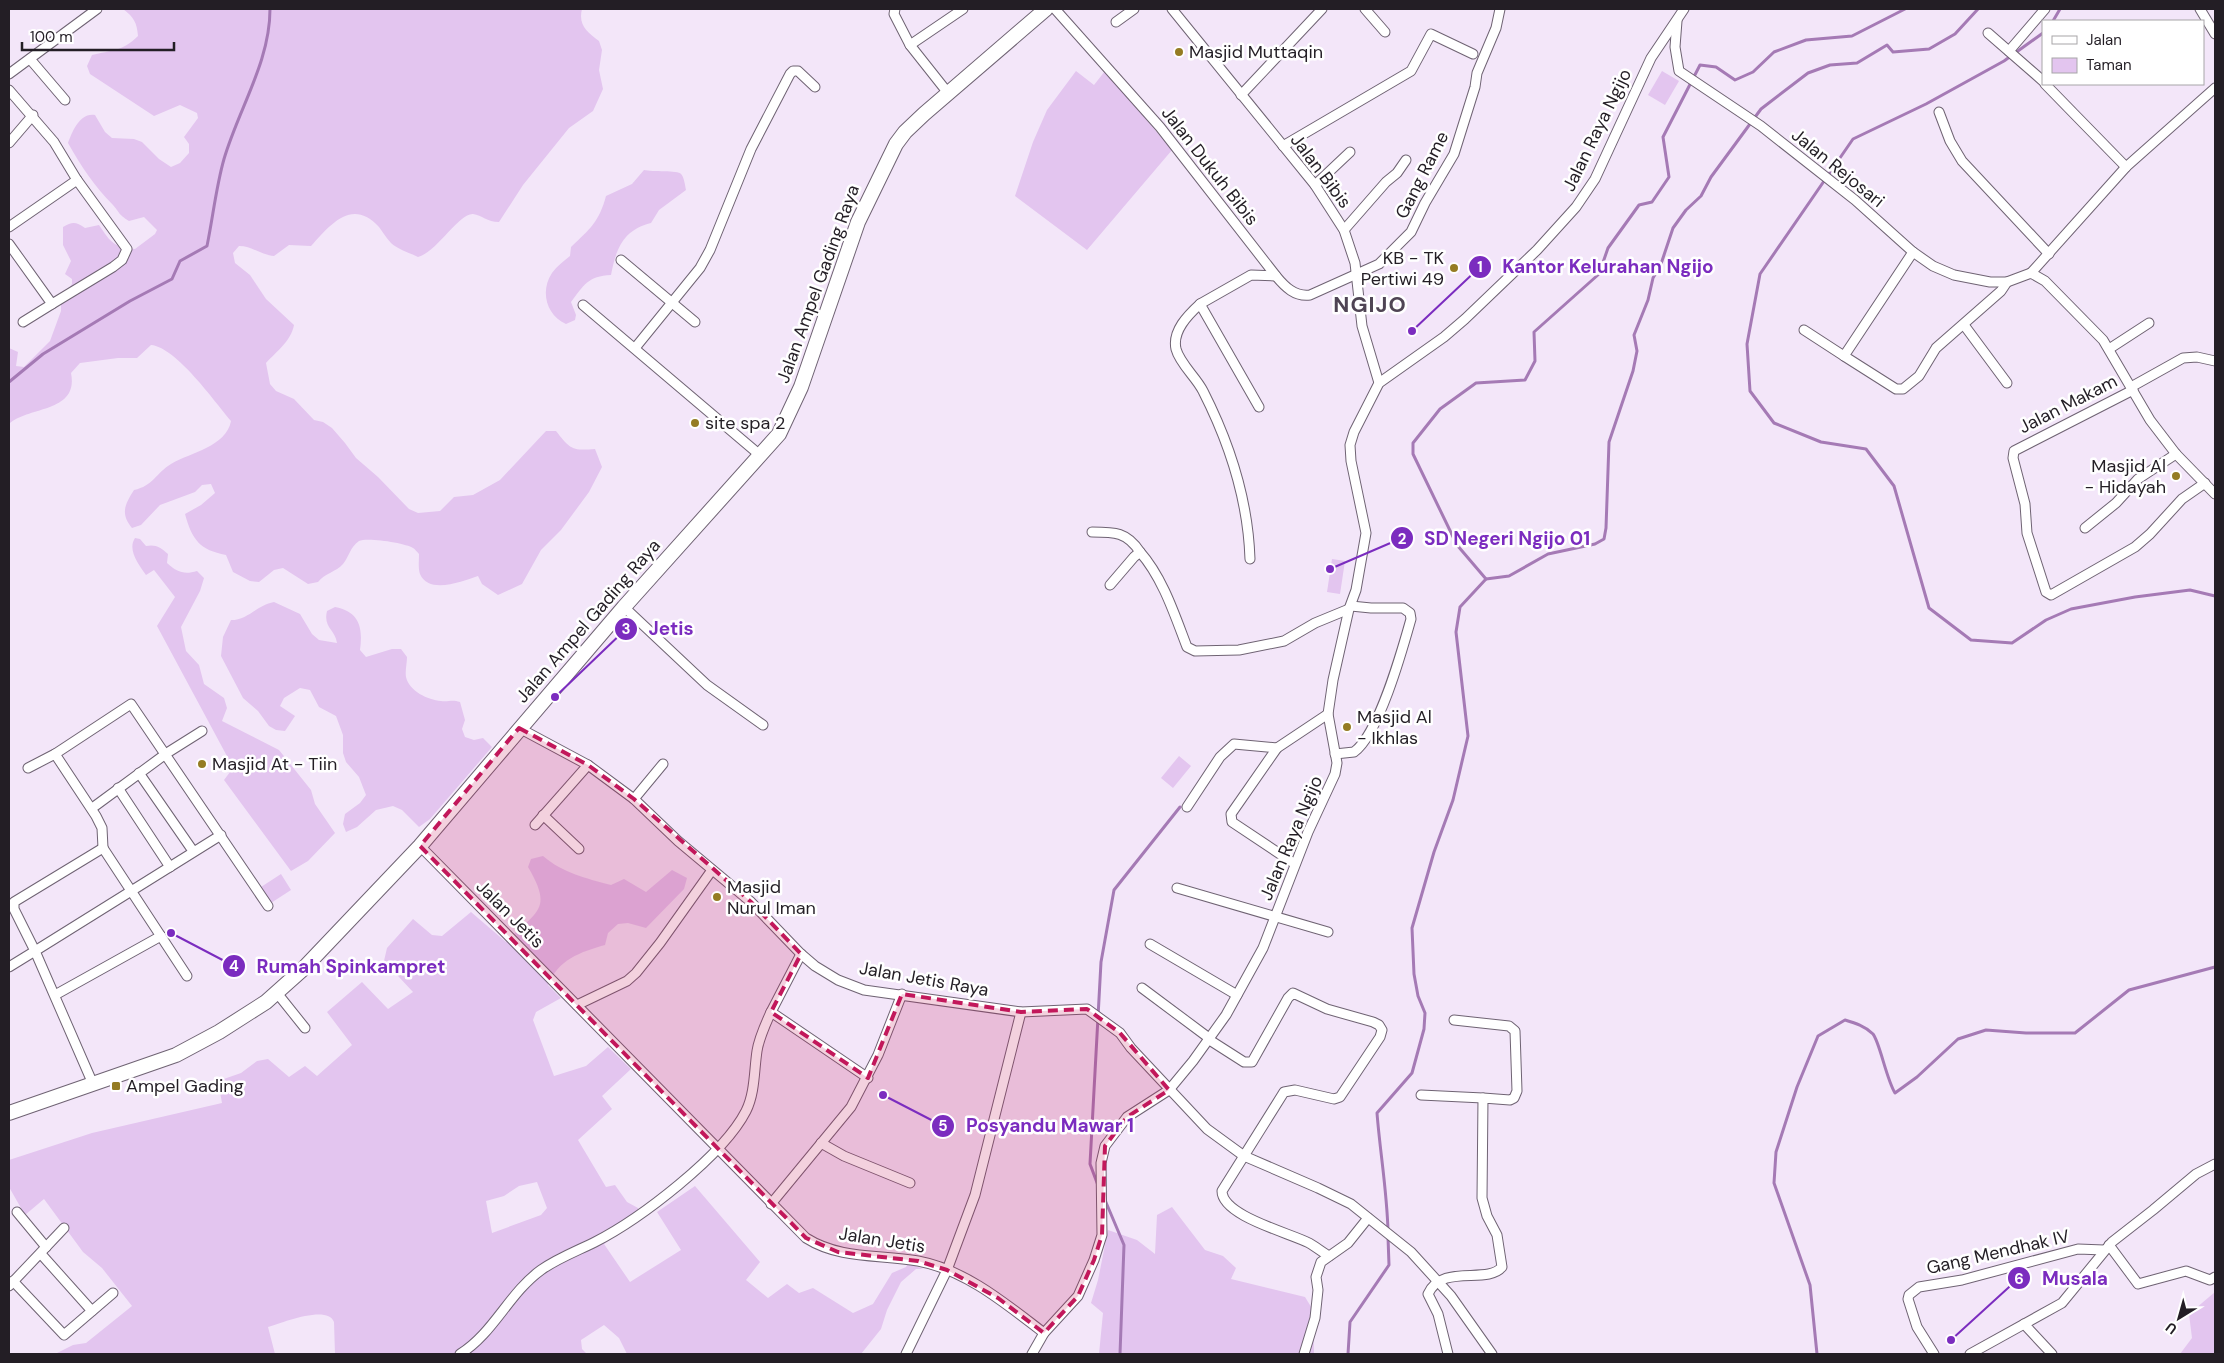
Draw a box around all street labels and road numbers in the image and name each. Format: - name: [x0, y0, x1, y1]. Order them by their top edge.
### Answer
- street label: Jalan Raya Ngijo: [1557, 65, 1637, 195]
- street label: Jalan Dukuh Bibis: [1156, 102, 1264, 230]
- street label: Jalan Rejosari: [1787, 123, 1889, 213]
- street label: Gang Rame: [1390, 127, 1454, 223]
- street label: Jalan Bibis: [1285, 129, 1357, 213]
- street label: Jalan Ampel Gading Raya: [771, 181, 865, 387]
- street label: Jalan Makam: [2015, 369, 2121, 439]
- street label: Jalan Ampel Gading Raya: [510, 534, 666, 708]
- street label: Jalan Raya Ngijo: [1254, 772, 1328, 904]
- street label: Jalan Jetis: [471, 875, 549, 953]
- street label: Jalan Jetis Raya: [857, 956, 991, 1002]
- street label: Jalan Jetis: [837, 1221, 927, 1259]
- street label: Gang Mendhak IV: [1924, 1224, 2072, 1280]

